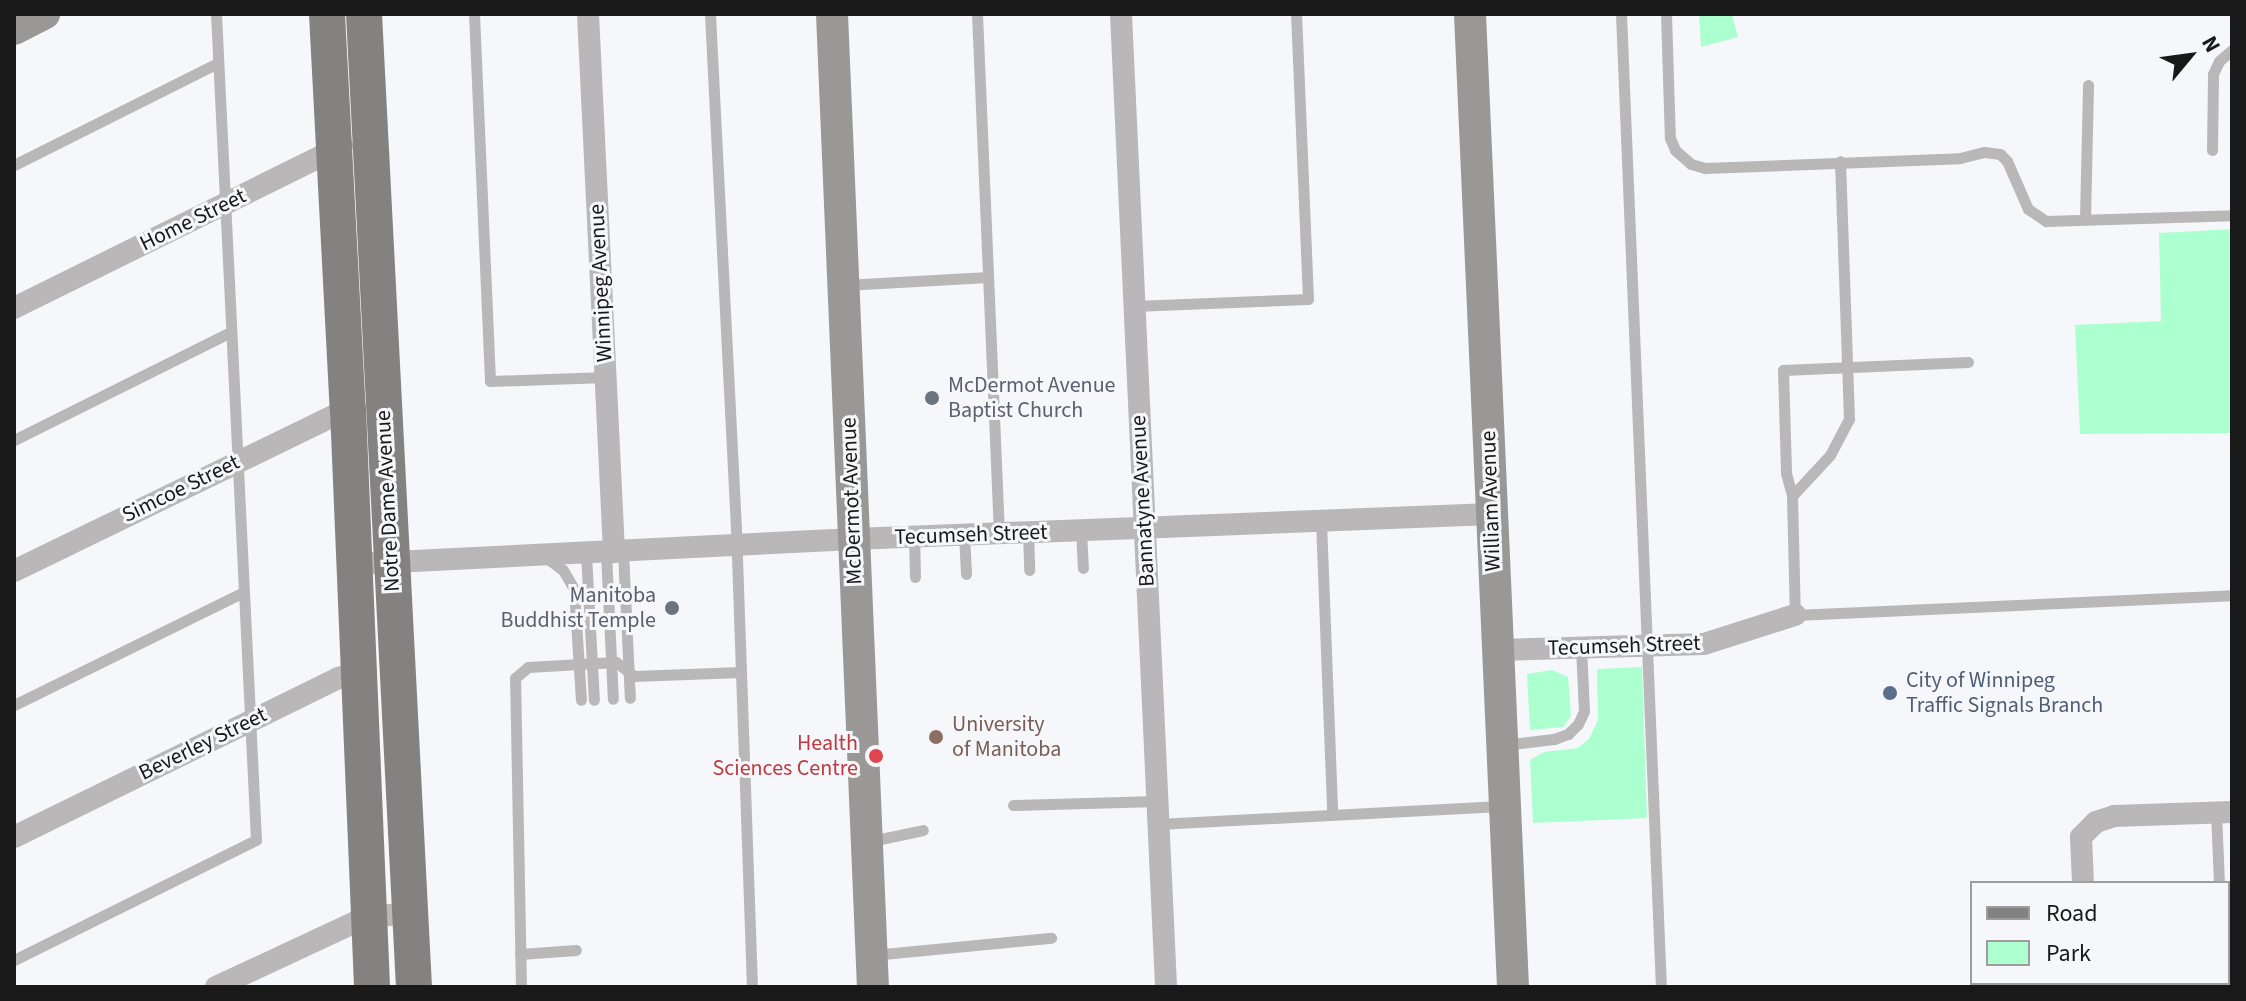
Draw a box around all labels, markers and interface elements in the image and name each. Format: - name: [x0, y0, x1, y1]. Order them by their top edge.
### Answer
- north arrow: [2150, 16, 2230, 96]
- text: N: [2193, 30, 2229, 59]
- street label: Home Street: [136, 183, 250, 257]
- street label: Winnipeg Avenue: [584, 203, 618, 363]
- place label: McDermot Avenue Baptist Church: [948, 372, 1116, 424]
- marker: McDermot Avenue Baptist Church: [923, 389, 941, 407]
- street label: Notre Dame Avenue: [370, 409, 406, 593]
- street label: Bannatyne Avenue: [1125, 415, 1161, 587]
- street label: McDermot Avenue: [836, 417, 868, 585]
- street label: William Avenue: [1475, 430, 1507, 572]
- street label: Simcoe Street: [118, 449, 244, 529]
- street label: Tecumseh Street: [894, 519, 1048, 551]
- place label: Manitoba Buddhist Temple: [500, 582, 656, 634]
- marker: Manitoba Buddhist Temple: [663, 599, 681, 617]
- street label: Tecumseh Street: [1547, 630, 1701, 662]
- place label: City of Winnipeg Traffic Signals Branch: [1906, 667, 2103, 718]
- marker: City of Winnipeg Traffic Signals Branch: [1881, 684, 1899, 702]
- street label: Beverley Street: [135, 702, 271, 786]
- place label: University of Manitoba: [952, 711, 1061, 762]
- marker: University of Manitoba: [927, 728, 945, 746]
- place label: Health Sciences Centre: [712, 730, 858, 782]
- marker: Health Sciences Centre: [865, 745, 887, 767]
- legend: [1970, 881, 2230, 985]
- text: Road: [2046, 896, 2098, 931]
- text: Park: [2046, 936, 2091, 971]

